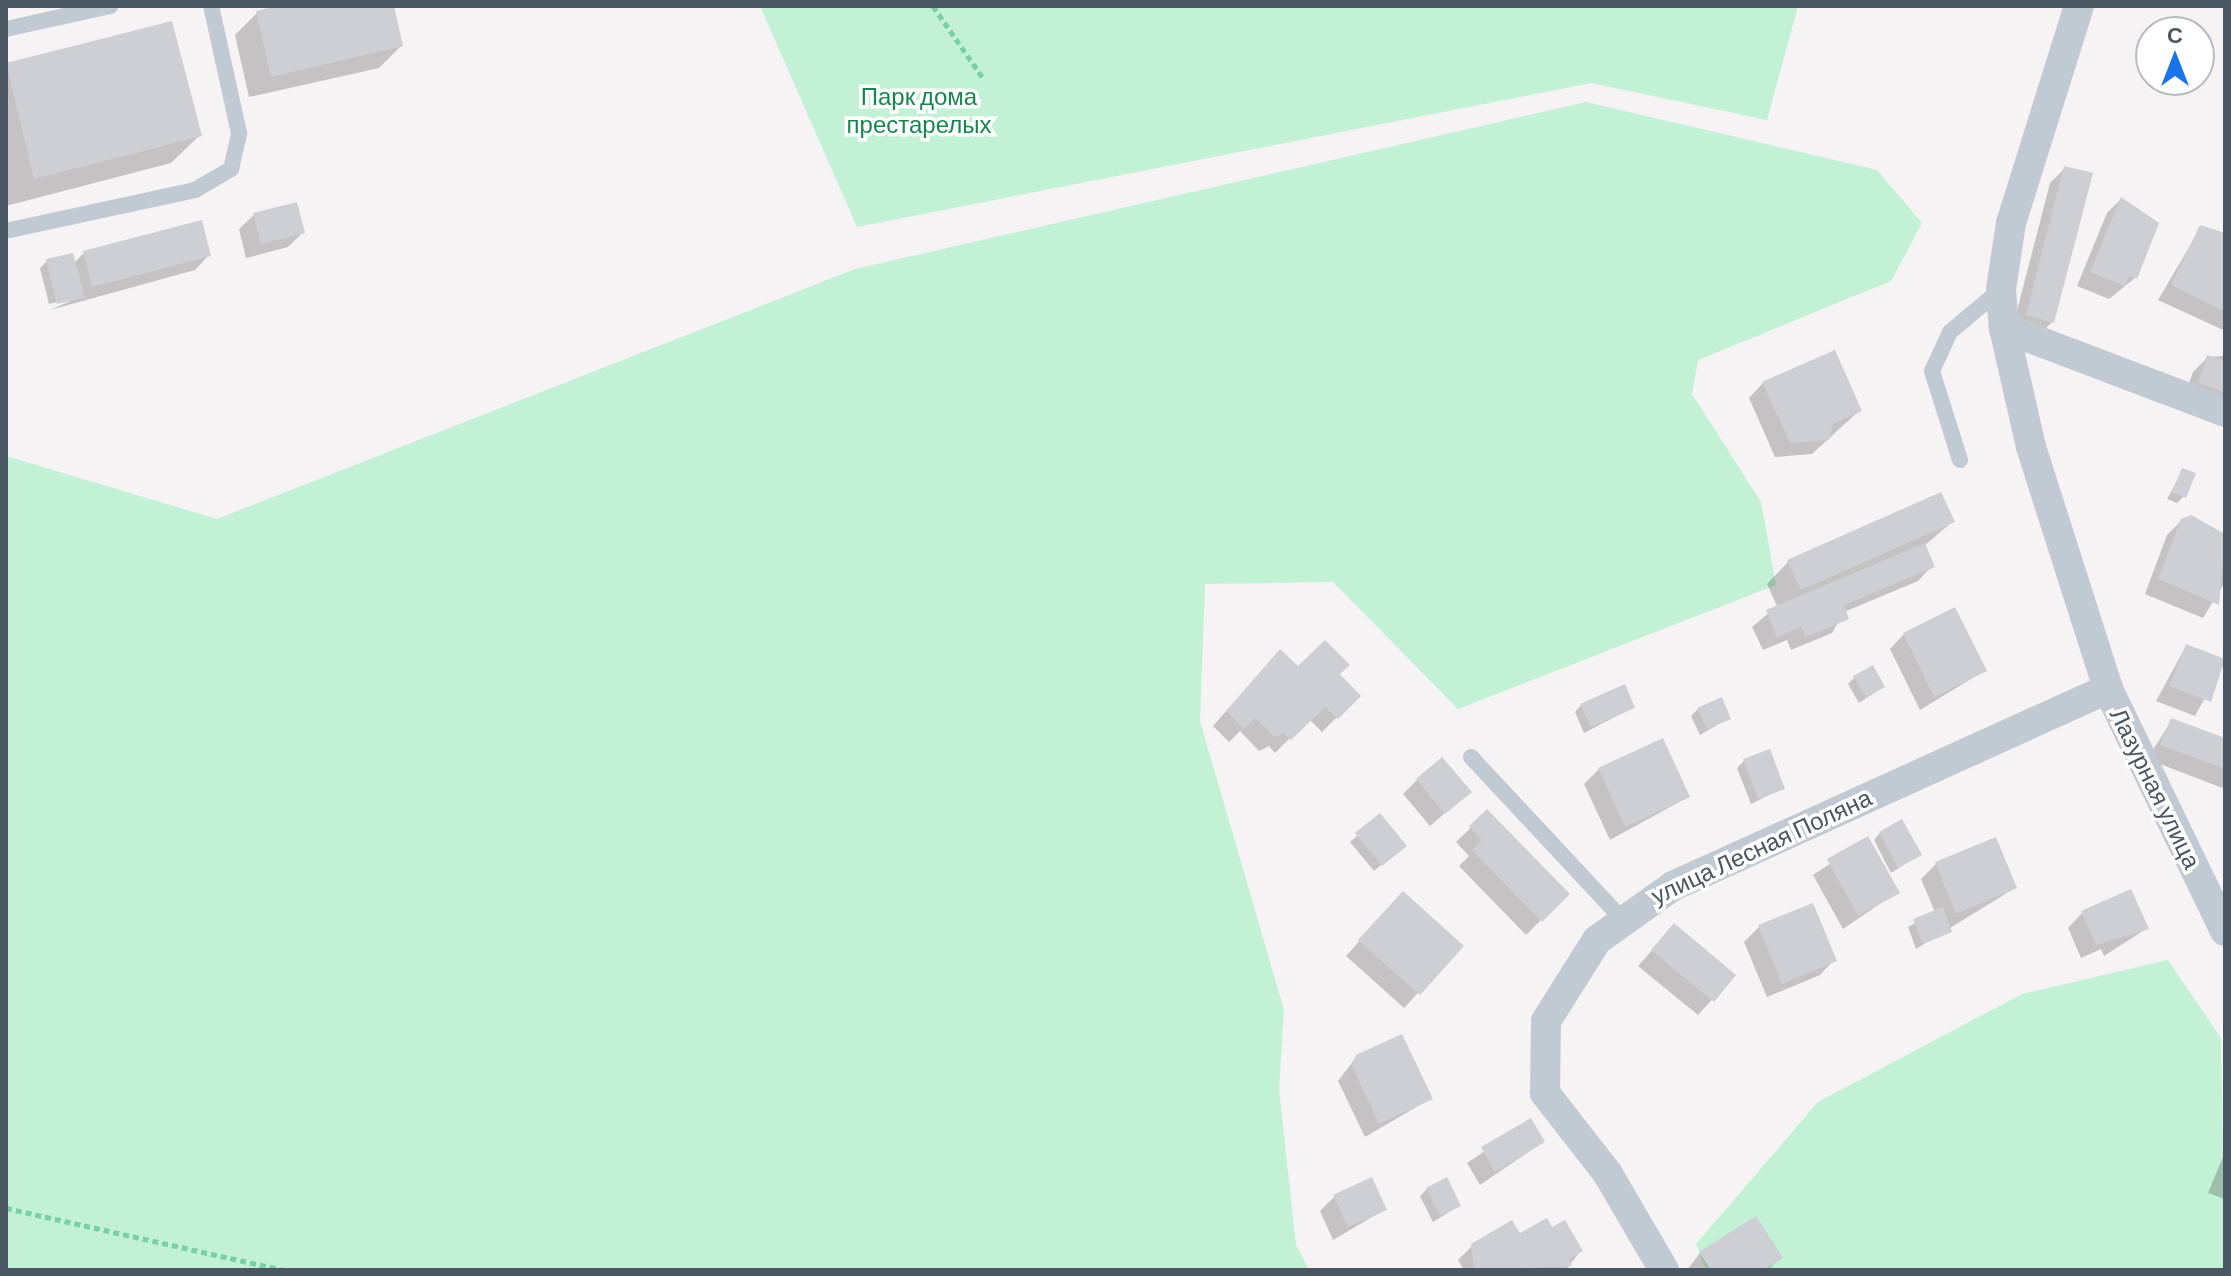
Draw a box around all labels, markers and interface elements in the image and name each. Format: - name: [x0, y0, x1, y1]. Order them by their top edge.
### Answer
- north arrow: [2135, 16, 2215, 96]
- text: С: [2167, 21, 2183, 47]
- park label: Парк дома престарелых: [847, 82, 991, 138]
- street label: Лазурная улица: [2105, 703, 2207, 873]
- street label: улица Лесная Поляна: [1646, 782, 1876, 910]

